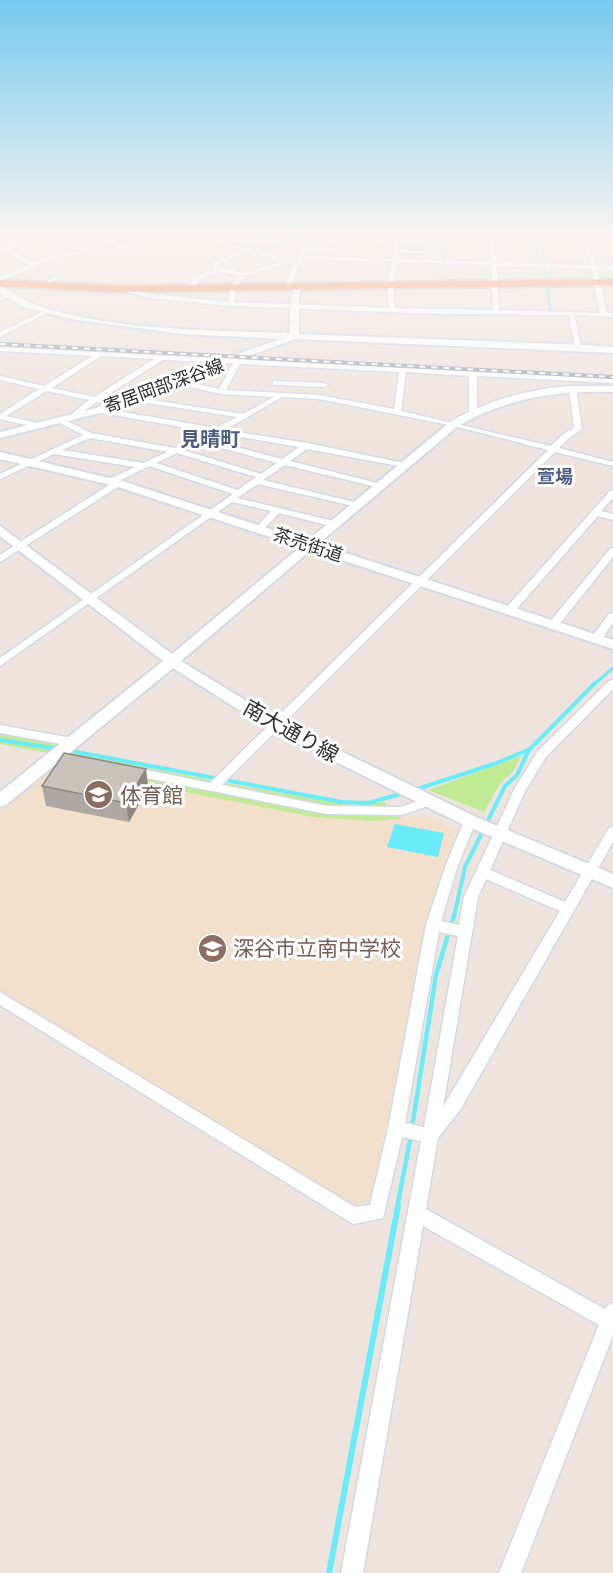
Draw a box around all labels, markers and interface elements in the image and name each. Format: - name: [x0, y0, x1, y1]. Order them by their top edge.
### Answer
- street label: 寄居岡部深谷線: [101, 354, 227, 418]
- district label: 見晴町: [180, 427, 240, 451]
- district label: 萱場: [537, 466, 573, 488]
- street label: 茶売街道: [270, 523, 346, 567]
- street label: 南大通り線: [239, 695, 343, 767]
- school or university icon: 体育館: [83, 779, 115, 811]
- place label: 体育館: [120, 783, 183, 808]
- school or university icon: 深谷市立南中学校: [196, 932, 228, 964]
- place label: 深谷市立南中学校: [233, 936, 401, 961]

